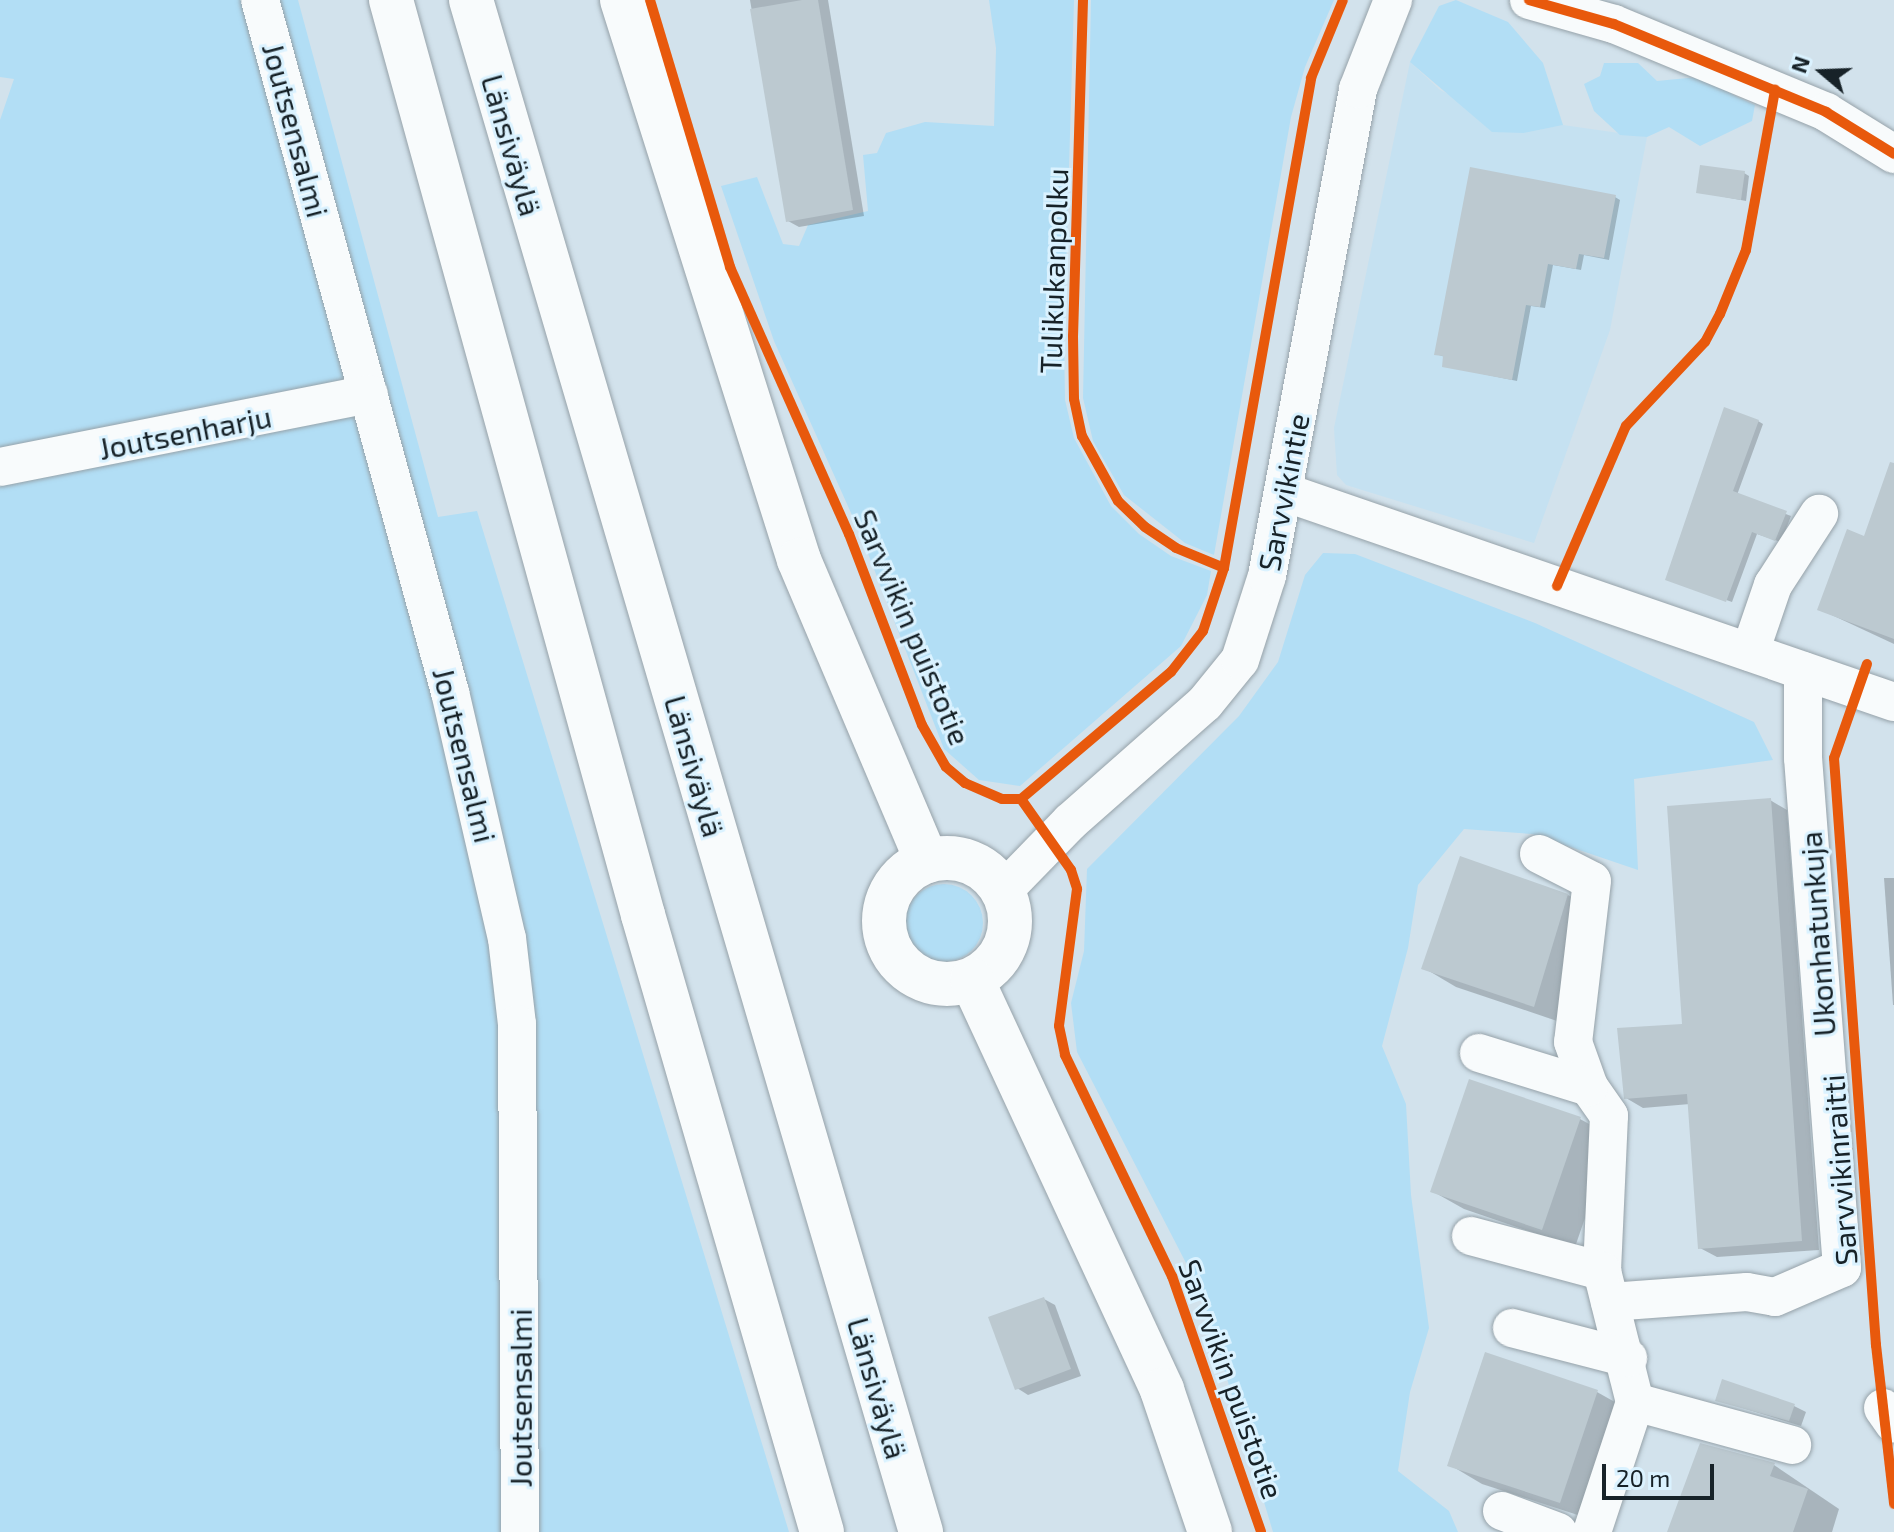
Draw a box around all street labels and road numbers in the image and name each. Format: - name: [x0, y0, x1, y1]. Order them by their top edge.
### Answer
- street label: Joutsensalmi: [255, 39, 337, 221]
- street label: Länsiväylä: [475, 70, 549, 220]
- street label: Tulikukanpolku: [1031, 168, 1075, 374]
- street label: Joutsenharju: [96, 398, 274, 466]
- street label: Sarvvikintie: [1250, 410, 1316, 574]
- street label: Sarvvikin puistotie: [847, 504, 979, 750]
- street label: Joutsensalmi: [426, 664, 504, 846]
- street label: Länsiväylä: [658, 691, 732, 841]
- street label: Ukonhatunkuja: [1792, 830, 1842, 1038]
- street label: Sarvvikinraitti: [1814, 1074, 1864, 1266]
- street label: Sarvvikin puistotie: [1172, 1254, 1292, 1504]
- street label: Joutsensalmi: [502, 1309, 538, 1487]
- street label: Länsiväylä: [841, 1313, 915, 1463]

